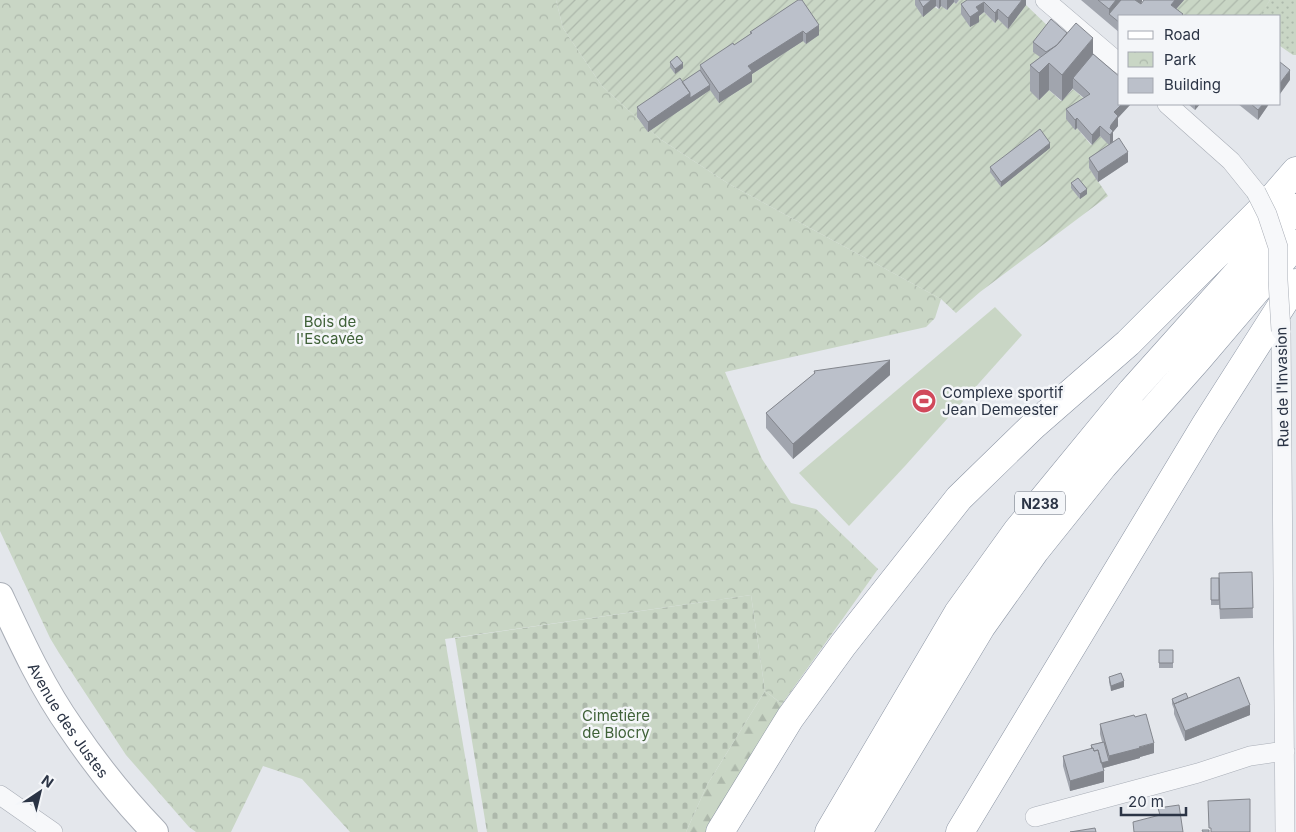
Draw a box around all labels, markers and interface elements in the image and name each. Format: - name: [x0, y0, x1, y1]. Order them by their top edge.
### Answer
- legend: [1118, 15, 1281, 105]
- text: Road: [1164, 25, 1200, 44]
- text: Park: [1164, 50, 1197, 69]
- text: Building: [1164, 75, 1221, 94]
- park label: Bois de l'Escavée: [296, 312, 364, 348]
- street label: Rue de l'Invasion: [1271, 327, 1293, 447]
- place label: Complexe sportif Jean Demeester: [942, 383, 1064, 419]
- sports icon: Complexe sportif Jean Demeester: [911, 388, 937, 414]
- road number: N238: [1015, 492, 1065, 514]
- street label: Avenue des Justes: [24, 659, 113, 781]
- park label: Cimetière de Blocry: [582, 706, 650, 742]
- north arrow: [15, 767, 65, 817]
- text: N: [38, 771, 57, 791]
- scale bar: [1121, 784, 1186, 816]
- text: 20 m: [1128, 792, 1164, 811]

